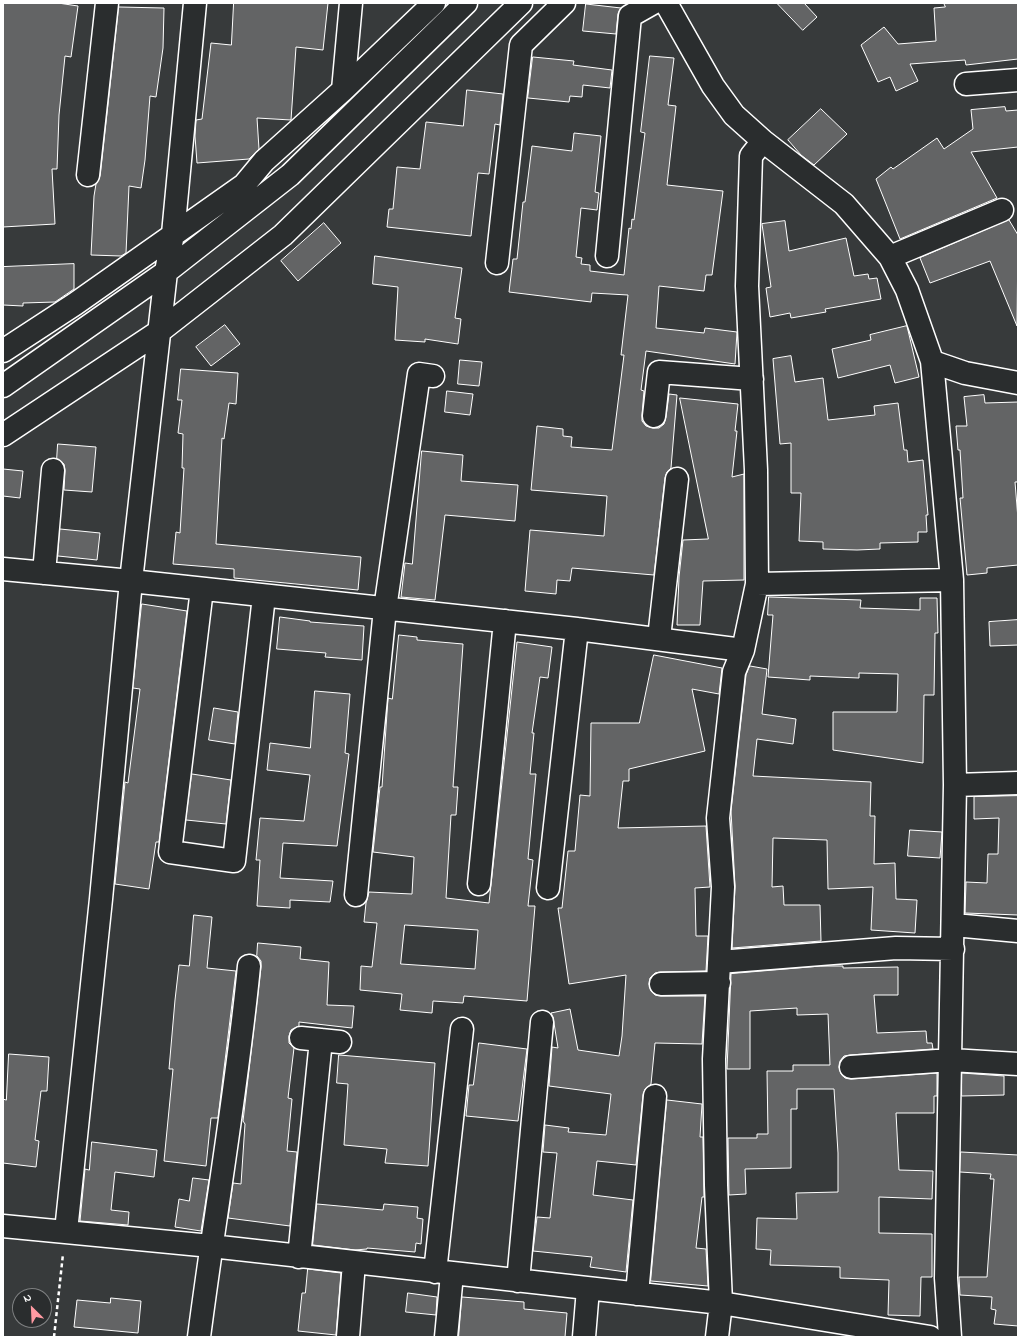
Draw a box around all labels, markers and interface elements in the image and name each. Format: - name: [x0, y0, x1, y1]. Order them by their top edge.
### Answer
- north arrow: [12, 1288, 52, 1328]
- text: N: [21, 1289, 34, 1307]

